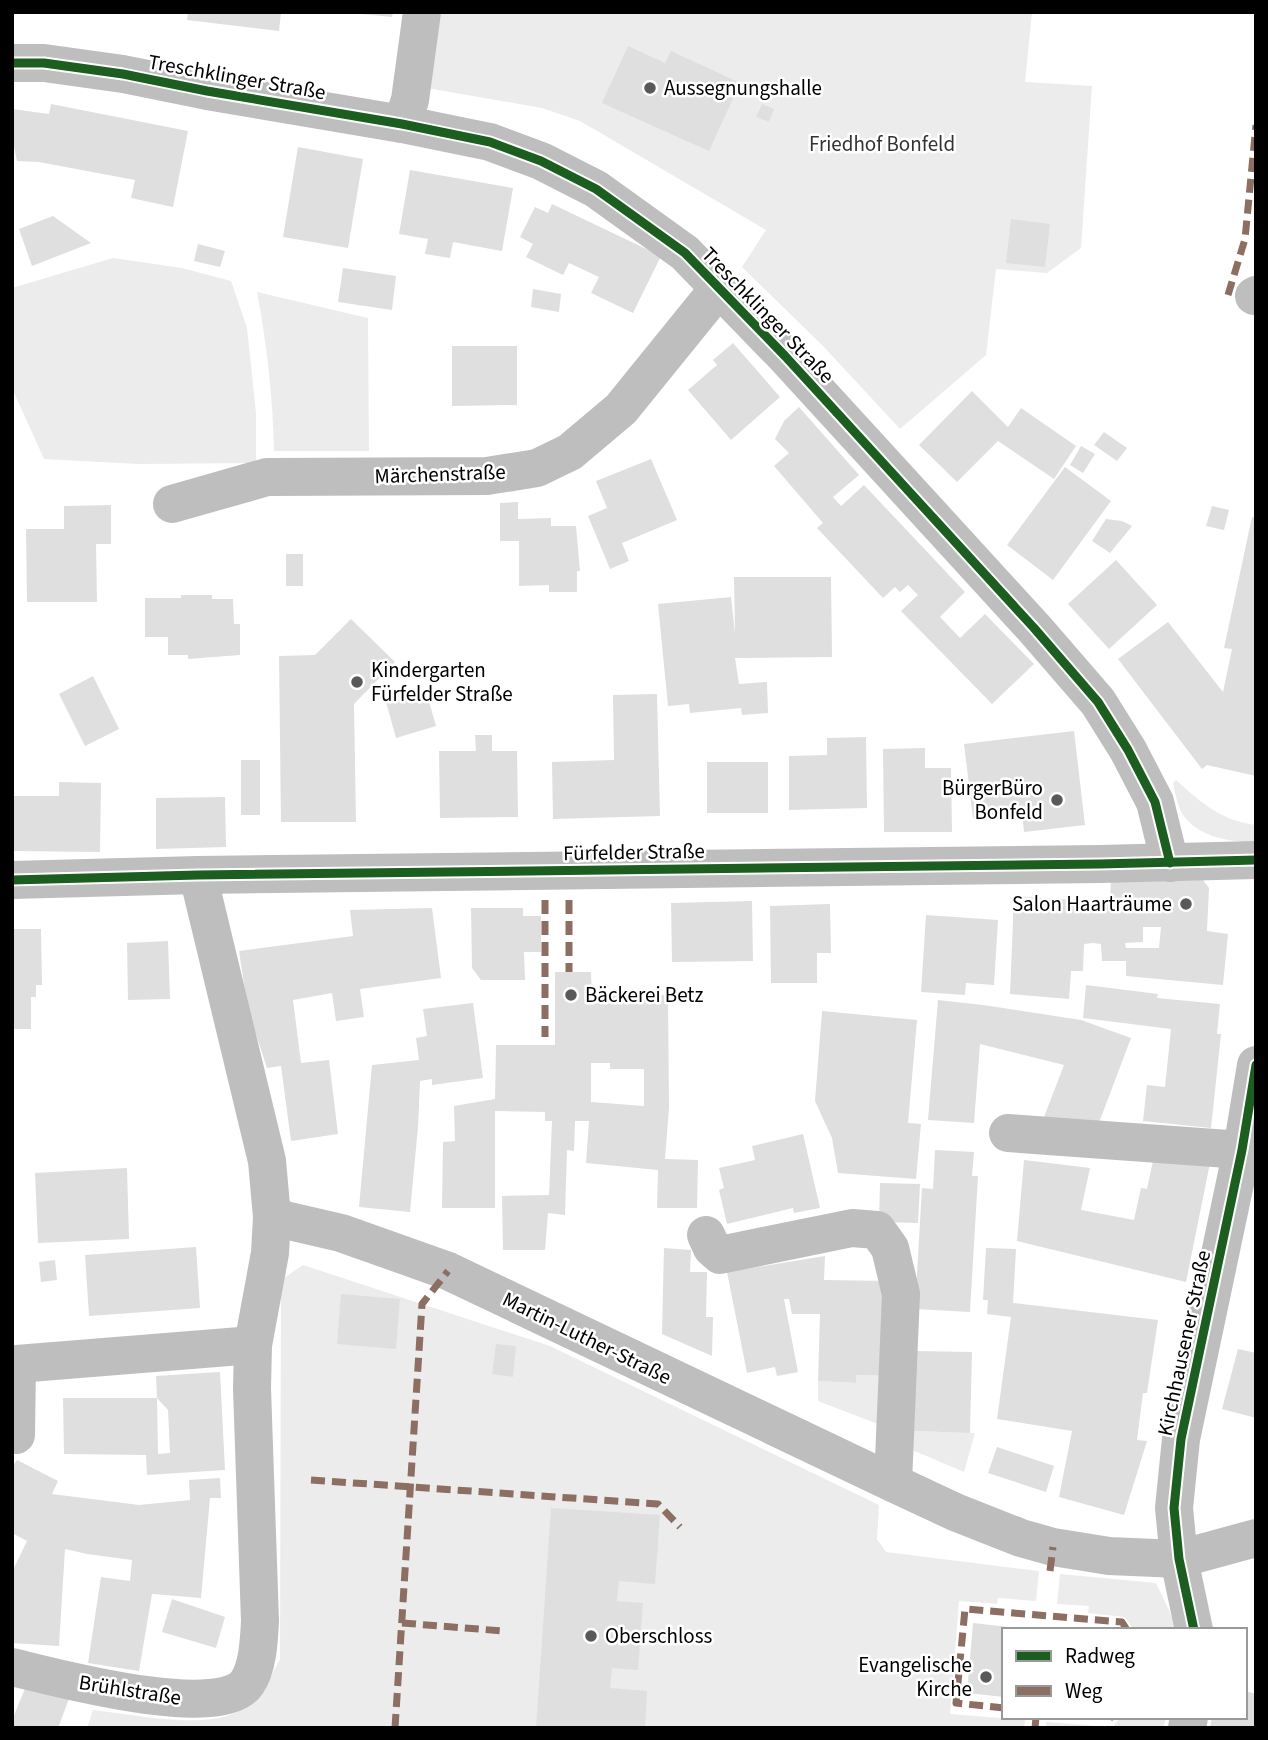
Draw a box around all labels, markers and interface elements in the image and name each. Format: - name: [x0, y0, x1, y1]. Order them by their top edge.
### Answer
- street label: Treschklinger Straße: [146, 47, 328, 107]
- place label: Aussegnungshalle: [664, 73, 822, 103]
- marker: Aussegnungshalle: [642, 80, 658, 96]
- park label: Friedhof Bonfeld: [809, 129, 955, 159]
- street label: Treschklinger Straße: [695, 240, 841, 390]
- street label: Märchenstraße: [374, 457, 506, 491]
- place label: Kindergarten Fürfelder Straße: [371, 655, 513, 709]
- marker: Kindergarten Fürfelder Straße: [349, 674, 365, 690]
- place label: BürgerBüro Bonfeld: [942, 773, 1043, 827]
- marker: BürgerBüro Bonfeld: [1049, 792, 1065, 808]
- street label: Fürfelder Straße: [563, 836, 705, 868]
- place label: Salon Haarträume: [1012, 889, 1172, 919]
- marker: Salon Haarträume: [1178, 896, 1194, 912]
- place label: Bäckerei Betz: [585, 980, 703, 1010]
- marker: Bäckerei Betz: [563, 987, 579, 1003]
- street label: Kirchhausener Straße: [1150, 1247, 1218, 1439]
- street label: Martin-Luther-Straße: [498, 1284, 676, 1392]
- place label: Oberschloss: [605, 1621, 712, 1651]
- marker: Oberschloss: [583, 1628, 599, 1644]
- legend: [1002, 1628, 1247, 1719]
- text: Radweg: [1065, 1641, 1135, 1671]
- place label: Evangelische Kirche: [858, 1650, 972, 1704]
- street label: Brühlstraße: [77, 1667, 183, 1713]
- marker: Evangelische Kirche: [978, 1669, 994, 1685]
- text: Weg: [1065, 1676, 1103, 1706]

